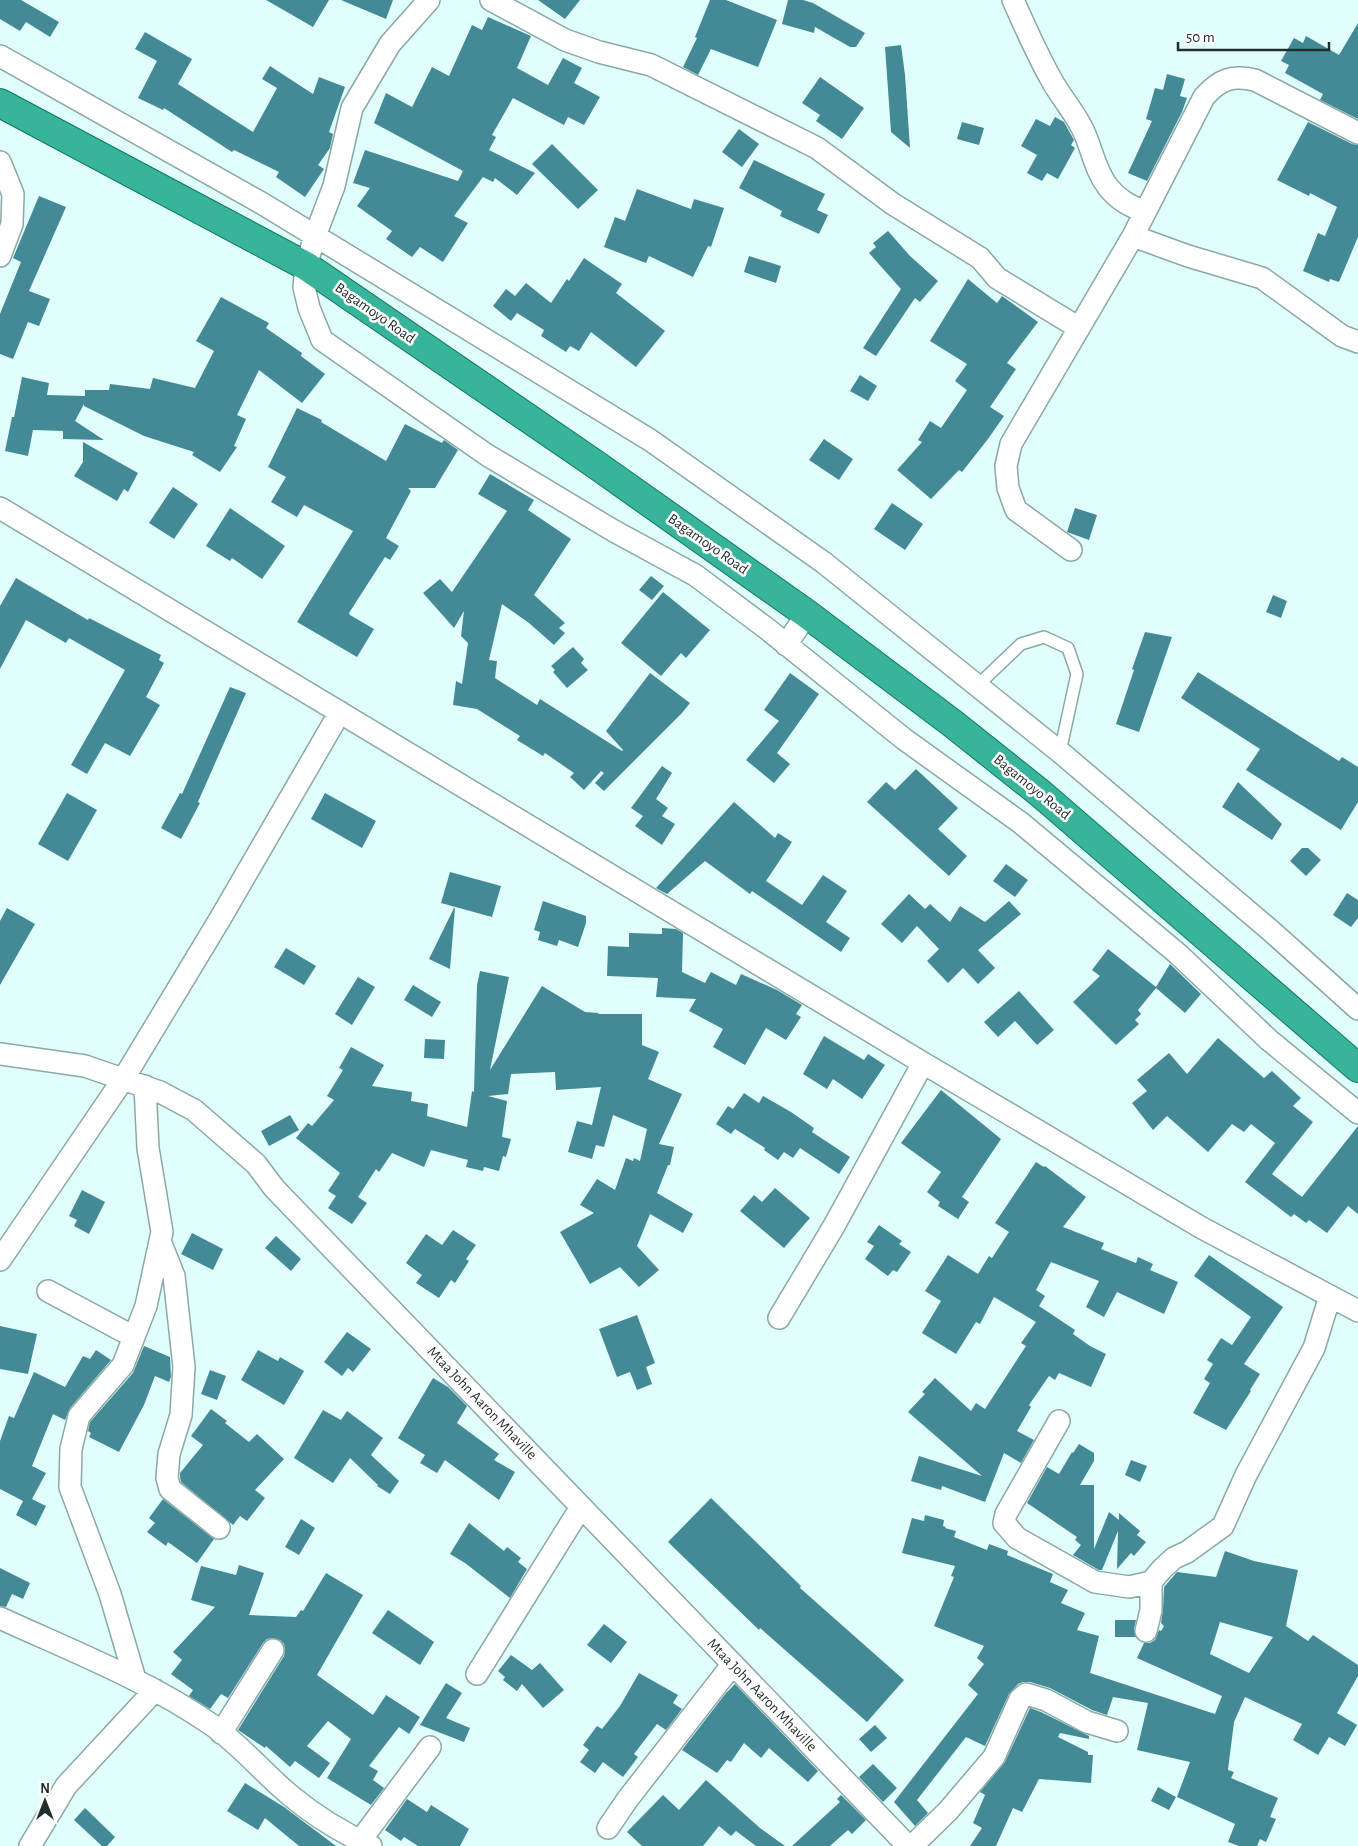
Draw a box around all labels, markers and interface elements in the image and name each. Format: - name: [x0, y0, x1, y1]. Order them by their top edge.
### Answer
- scale bar: [1178, 20, 1329, 52]
- text: 50 m: [1186, 30, 1215, 45]
- street label: Bagamoyo Road: [332, 280, 418, 346]
- street label: Bagamoyo Road: [665, 511, 751, 577]
- street label: Bagamoyo Road: [991, 752, 1073, 823]
- street label: Mtaa John Aaron Mhaville: [424, 1344, 540, 1462]
- street label: Mtaa John Aaron Mhaville: [704, 1636, 820, 1754]
- north arrow: [20, 1776, 70, 1826]
- text: N: [40, 1782, 50, 1796]

